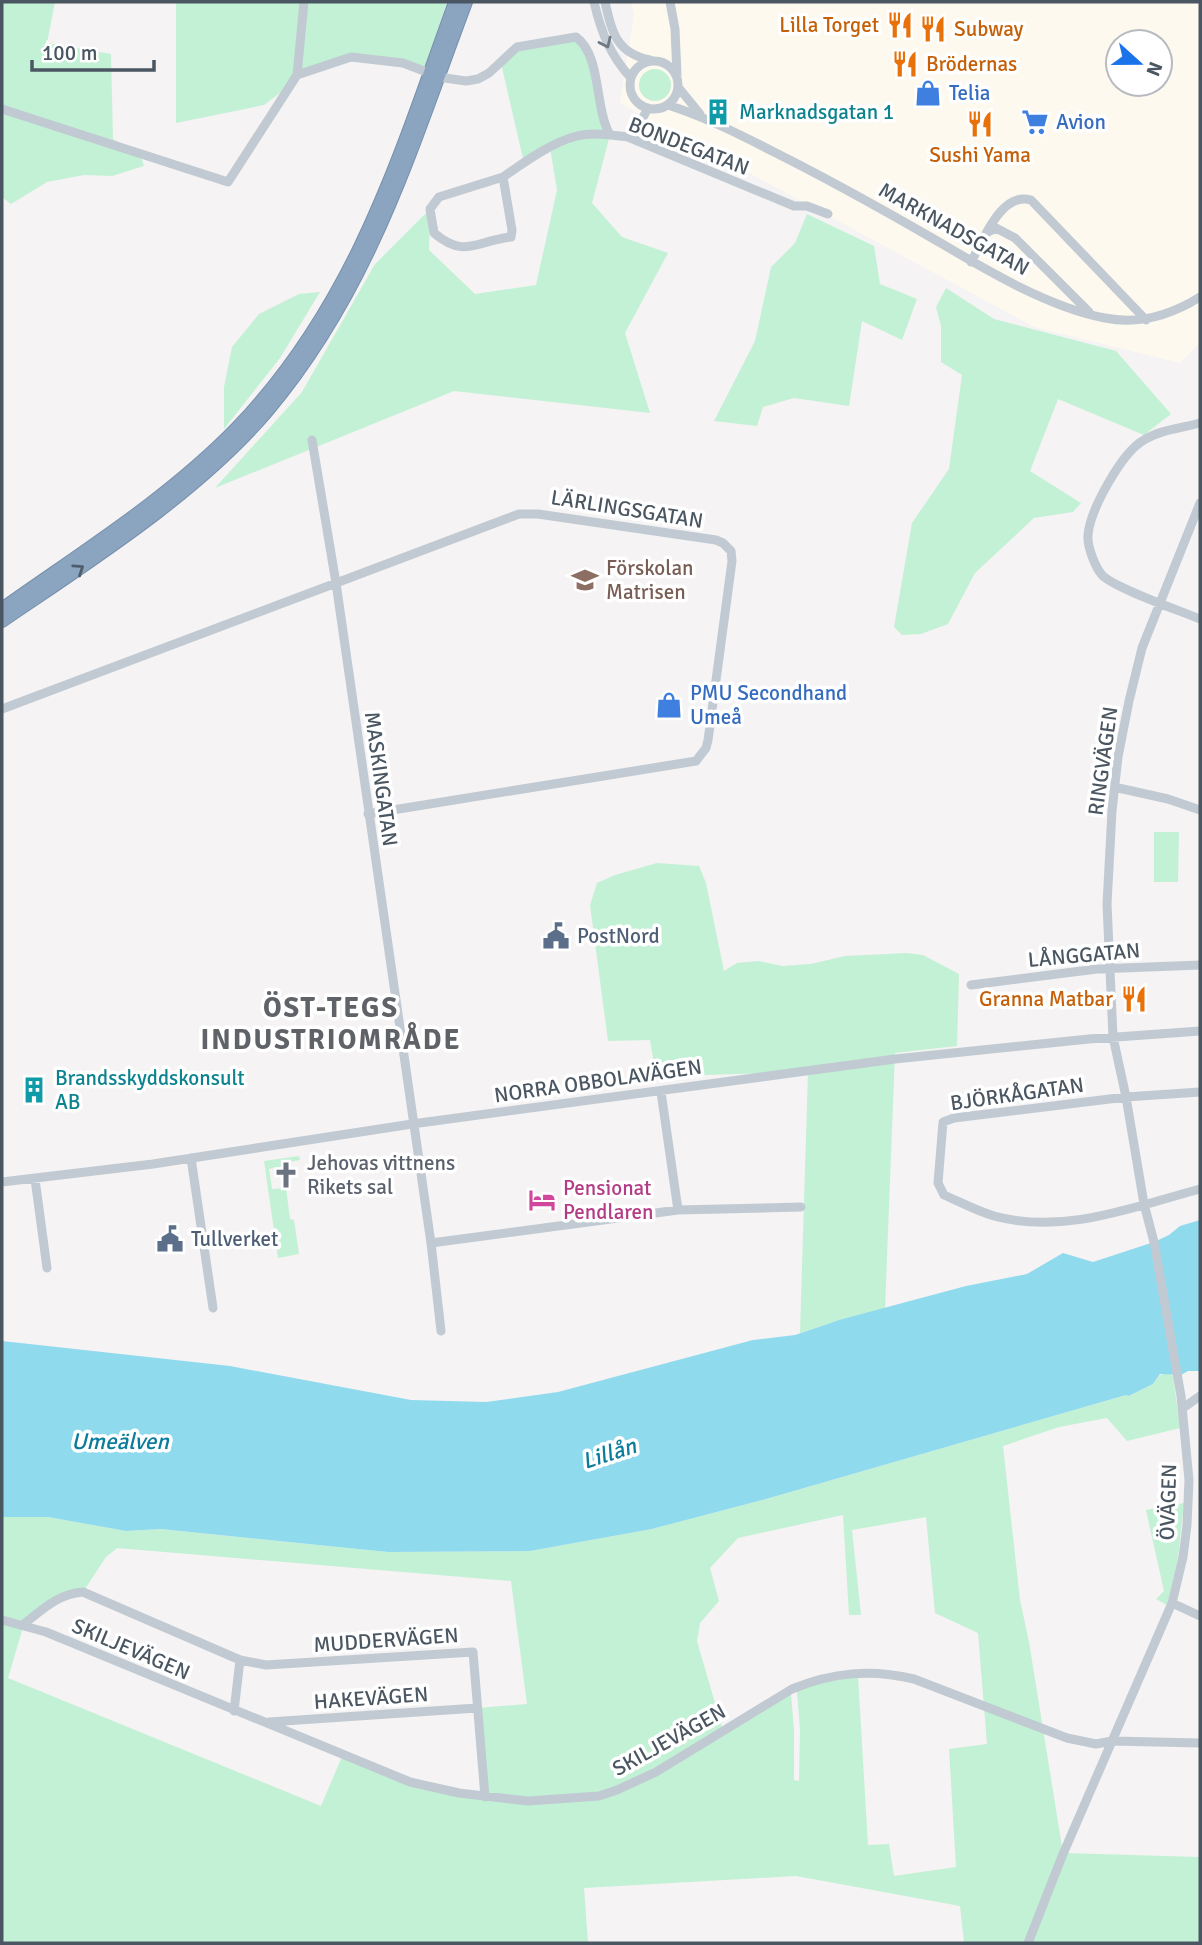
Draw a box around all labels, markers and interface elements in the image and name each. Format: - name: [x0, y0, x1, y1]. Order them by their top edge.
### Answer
- restaurant icon: Lilla Torget: [885, 10, 915, 40]
- place label: Lilla Torget: [779, 12, 879, 38]
- restaurant icon: Subway: [918, 14, 948, 44]
- place label: Subway: [954, 16, 1024, 42]
- scale bar: [32, 28, 154, 72]
- north arrow: [1104, 28, 1174, 98]
- one-way arrow: [598, 36, 612, 48]
- text: 100 m: [42, 40, 97, 66]
- restaurant icon: Brödernas: [890, 49, 920, 79]
- place label: Brödernas: [926, 51, 1017, 77]
- text: N: [1140, 58, 1168, 79]
- shop icon: Telia: [913, 78, 943, 108]
- place label: Telia: [949, 80, 991, 106]
- building icon: Marknadsgatan 1: [703, 97, 733, 127]
- place label: Marknadsgatan 1: [739, 99, 894, 125]
- supermarket icon: Avion: [1020, 107, 1050, 137]
- restaurant icon: Sushi Yama: [965, 109, 995, 139]
- place label: Avion: [1056, 109, 1106, 135]
- street label: BONDEGATAN: [625, 111, 753, 181]
- place label: Sushi Yama: [929, 142, 1031, 168]
- street label: MARKNADSGATAN: [874, 177, 1034, 281]
- street label: LÄRLINGSGATAN: [549, 484, 705, 534]
- place label: Förskolan Matrisen: [606, 555, 694, 605]
- one-way arrow: [71, 565, 84, 577]
- school or university icon: Förskolan Matrisen: [570, 565, 600, 595]
- place label: PMU Secondhand Umeå: [690, 680, 847, 730]
- shop icon: PMU Secondhand Umeå: [654, 690, 684, 720]
- street label: RINGVÄGEN: [1083, 705, 1123, 817]
- street label: MASKINGATAN: [359, 710, 403, 848]
- public building icon: PostNord: [541, 921, 571, 951]
- place label: PostNord: [577, 923, 660, 949]
- street label: LÅNGGATAN: [1027, 936, 1141, 973]
- restaurant icon: Granna Matbar: [1119, 984, 1149, 1014]
- place label: Granna Matbar: [979, 986, 1113, 1012]
- district label: ÖST-TEGS INDUSTRIOMRÅDE: [201, 991, 461, 1057]
- street label: NORRA OBBOLAVÄGEN: [492, 1054, 704, 1108]
- place label: Brandsskyddskonsult AB: [55, 1065, 245, 1115]
- street label: BJÖRKÅGATAN: [948, 1071, 1085, 1116]
- building icon: Brandsskyddskonsult AB: [19, 1075, 49, 1105]
- place label: Jehovas vittnens Rikets sal: [307, 1150, 455, 1200]
- church icon: Jehovas vittnens Rikets sal: [271, 1160, 301, 1190]
- place label: Pensionat Pendlaren: [563, 1175, 654, 1225]
- hotel icon: Pensionat Pendlaren: [527, 1185, 557, 1215]
- public building icon: Tullverket: [155, 1224, 185, 1254]
- place label: Tullverket: [191, 1226, 278, 1252]
- water label: Umeälven: [71, 1427, 170, 1456]
- water label: Lillån: [578, 1431, 641, 1476]
- street label: ÖVÄGEN: [1154, 1463, 1182, 1541]
- street label: SKILJEVÄGEN: [68, 1612, 194, 1686]
- street label: MUDDERVÄGEN: [313, 1622, 459, 1658]
- street label: HAKEVÄGEN: [313, 1681, 429, 1715]
- street label: SKILJEVÄGEN: [608, 1698, 730, 1782]

